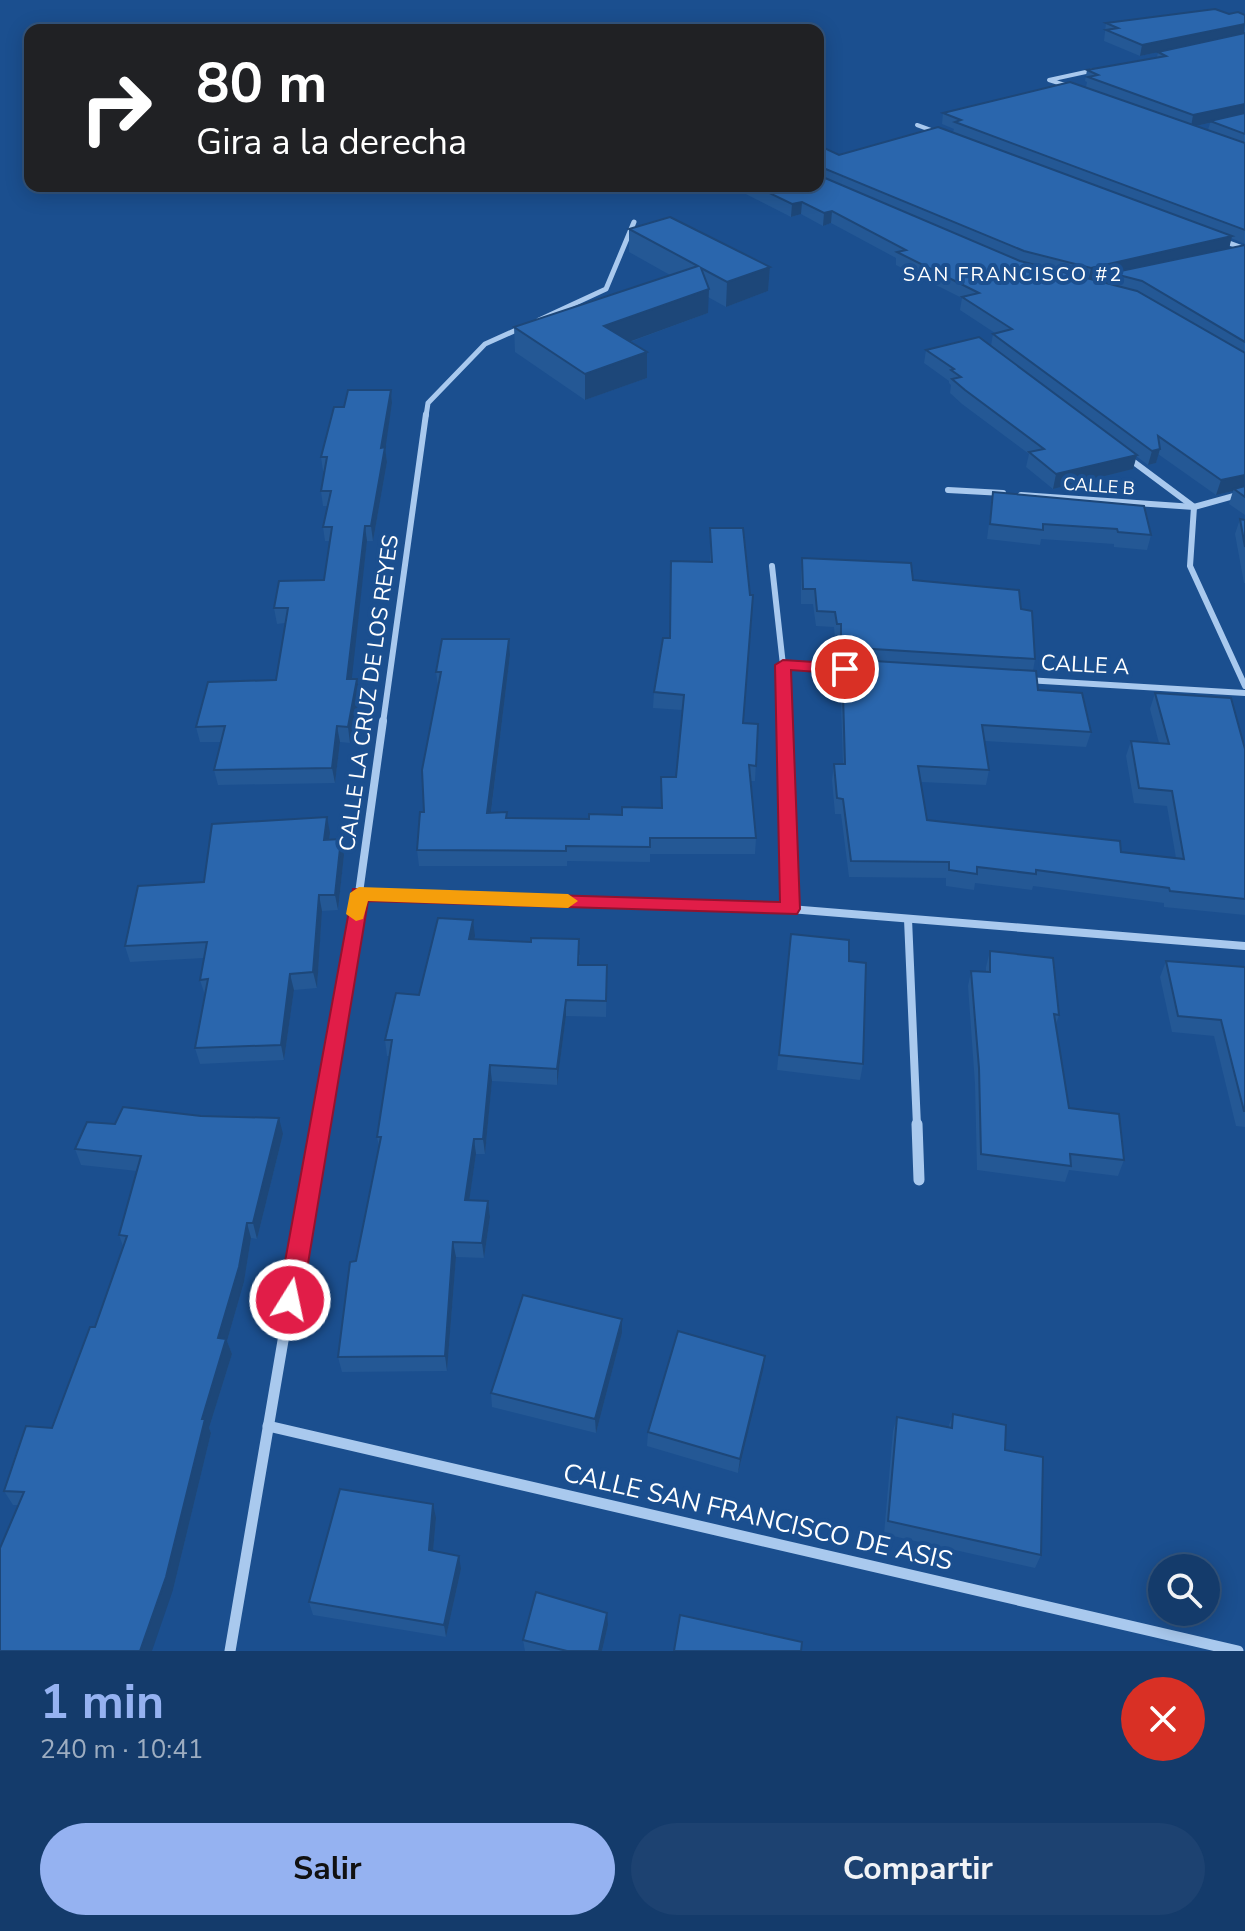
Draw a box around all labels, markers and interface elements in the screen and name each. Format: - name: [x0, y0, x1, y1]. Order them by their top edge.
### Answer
- text: 80 m: [196, 45, 327, 122]
- icon: right: [64, 56, 168, 160]
- text: Gira a la derecha: [196, 118, 467, 167]
- district label: SAN FRANCISCO #2: [903, 261, 1123, 288]
- street label: CALLE B: [1062, 472, 1136, 500]
- street label: CALLE LA CRUZ DE LOS REYES: [332, 533, 406, 853]
- pin: [811, 635, 879, 703]
- icon: arrive: [823, 647, 867, 691]
- street label: CALLE A: [1040, 648, 1130, 682]
- position arrow: [248, 1258, 332, 1342]
- street label: CALLE SAN FRANCISCO DE ASIS: [560, 1455, 956, 1579]
- map controls: [1148, 1554, 1220, 1626]
- button: search: [1148, 1554, 1220, 1626]
- text: 1 min: [40, 1669, 164, 1735]
- button: close: [1121, 1677, 1205, 1761]
- text: 240 m · 10:41: [40, 1732, 203, 1767]
- button: Salir: [40, 1823, 615, 1915]
- button: Compartir: [631, 1823, 1205, 1915]

